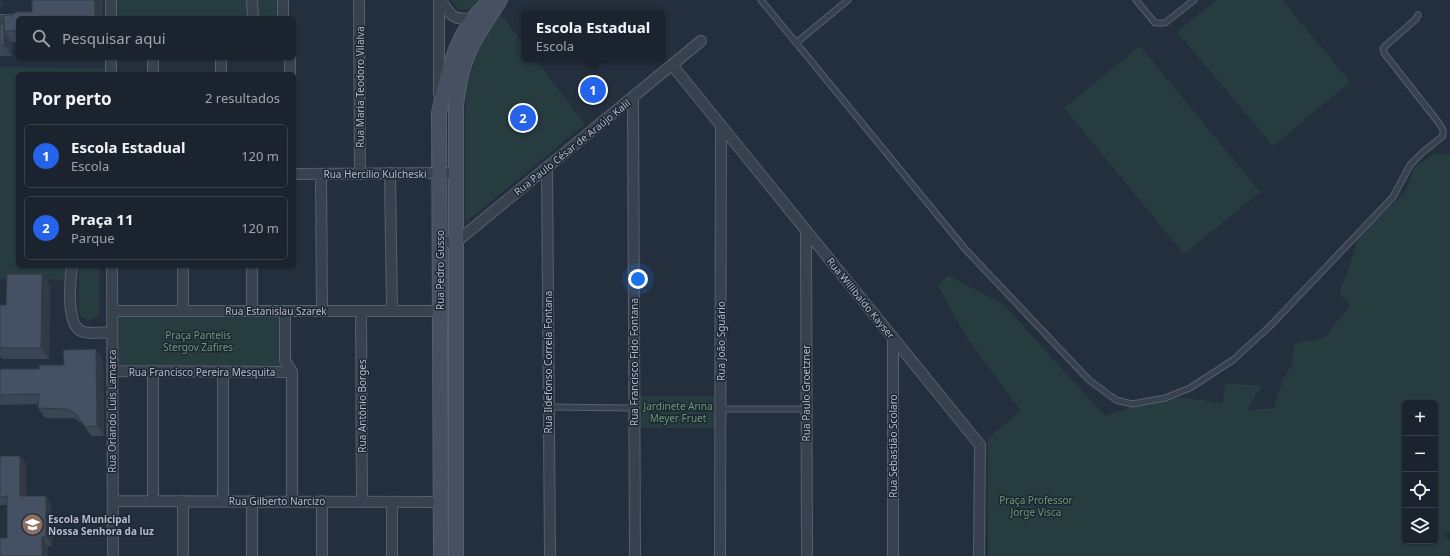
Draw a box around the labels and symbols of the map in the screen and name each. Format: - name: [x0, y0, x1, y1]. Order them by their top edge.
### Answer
- street label: Rua Maria Teodoro Vilalva: [353, 26, 367, 148]
- pin: 1: [580, 75, 606, 105]
- street label: Rua Paulo César de Araújo Kalil: [511, 96, 633, 198]
- pin: 2: [510, 103, 536, 133]
- street label: Rua Hercílio Kulcheski: [323, 167, 427, 181]
- street label: Rua Pedro Gusso: [433, 230, 447, 310]
- street label: Rua Willibaldo Kayser: [824, 254, 898, 342]
- your location: [628, 269, 648, 289]
- street label: Rua Ildefonso Correia Fontana: [541, 291, 555, 433]
- street label: Rua Francisco Fido Fontana: [627, 298, 641, 426]
- street label: Rua João Sguário: [714, 301, 728, 381]
- street label: Rua Estanislau Szarek: [225, 304, 327, 318]
- park label: Praça Pantelis Stergov Zafires: [163, 328, 233, 354]
- street label: Rua Paulo Groetzner: [799, 345, 813, 441]
- street label: Rua Orlando Luís Lamarca: [105, 349, 119, 473]
- street label: Rua Antônio Borges: [355, 359, 369, 453]
- street label: Rua Francisco Pereira Mesquita: [129, 365, 275, 379]
- street label: Rua Sebastião Scolaro: [886, 394, 900, 498]
- park label: Jardinete Anna Meyer Fruet: [642, 399, 713, 425]
- park label: Praça Professor Jorge Visca: [999, 493, 1073, 519]
- street label: Rua Gilberto Narcizo: [229, 494, 325, 508]
- school or university icon: Escola Municipal Nossa Senhora da luz: [19, 512, 45, 538]
- place label: Escola Municipal Nossa Senhora da luz: [48, 512, 154, 538]

